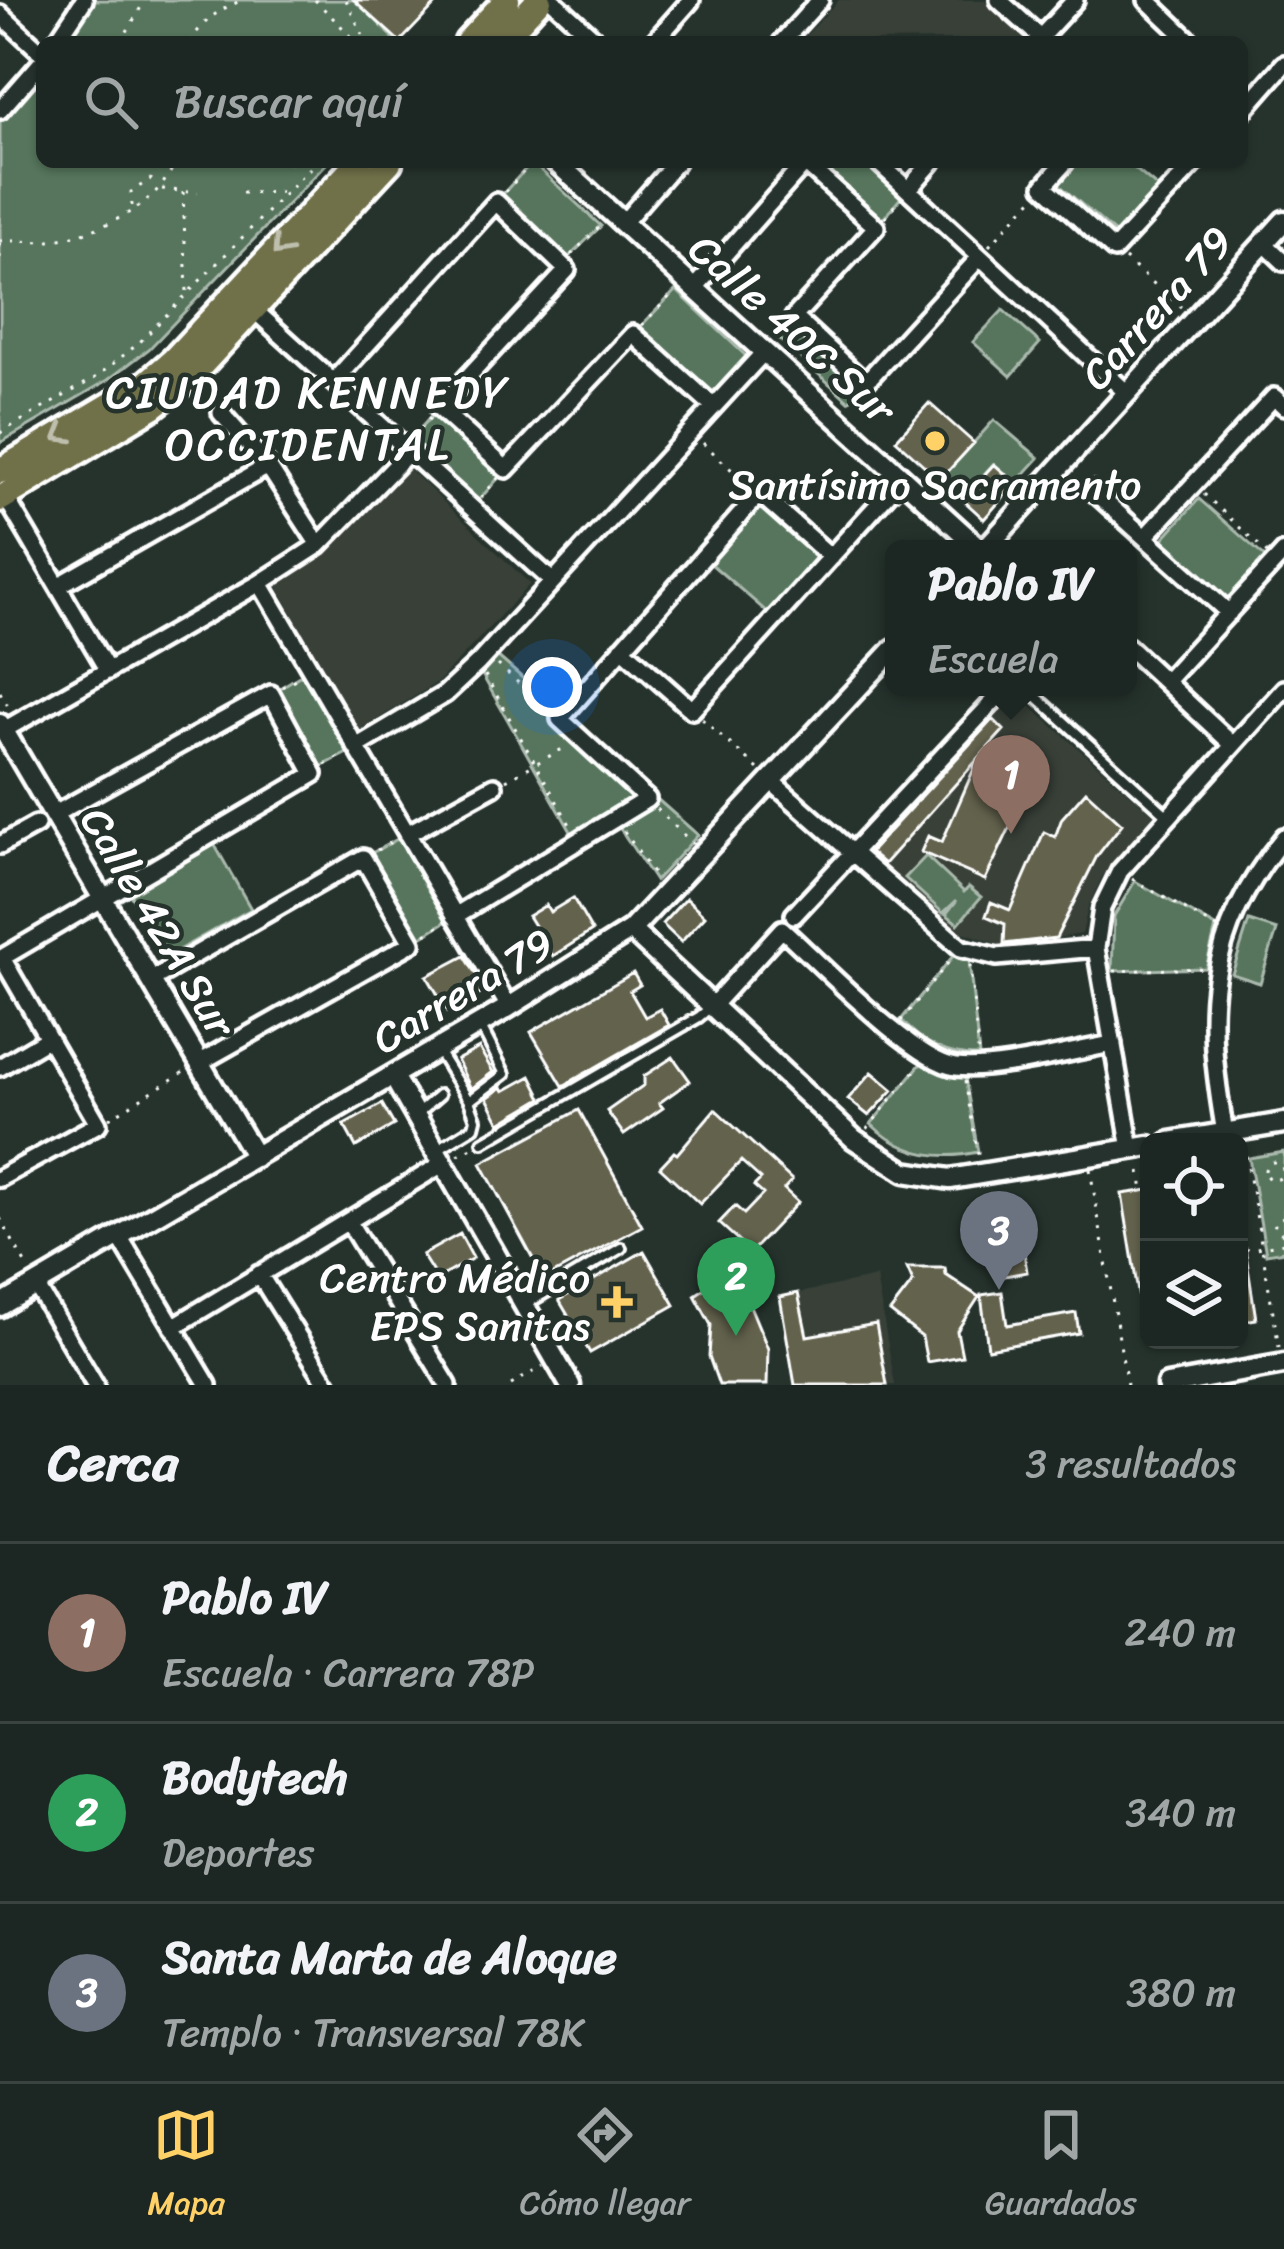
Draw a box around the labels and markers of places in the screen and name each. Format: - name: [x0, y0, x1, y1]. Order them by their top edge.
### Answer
- marker: Santísimo Sacramento: [922, 428, 948, 454]
- place label: Santísimo Sacramento: [729, 448, 1141, 522]
- pin: 1: [972, 735, 1050, 834]
- pin: 3: [960, 1191, 1038, 1290]
- pin: 2: [697, 1237, 775, 1336]
- place label: Centro Médico EPS Sanitas: [320, 1241, 591, 1363]
- marker: Centro Médico EPS Sanitas: [601, 1286, 633, 1318]

